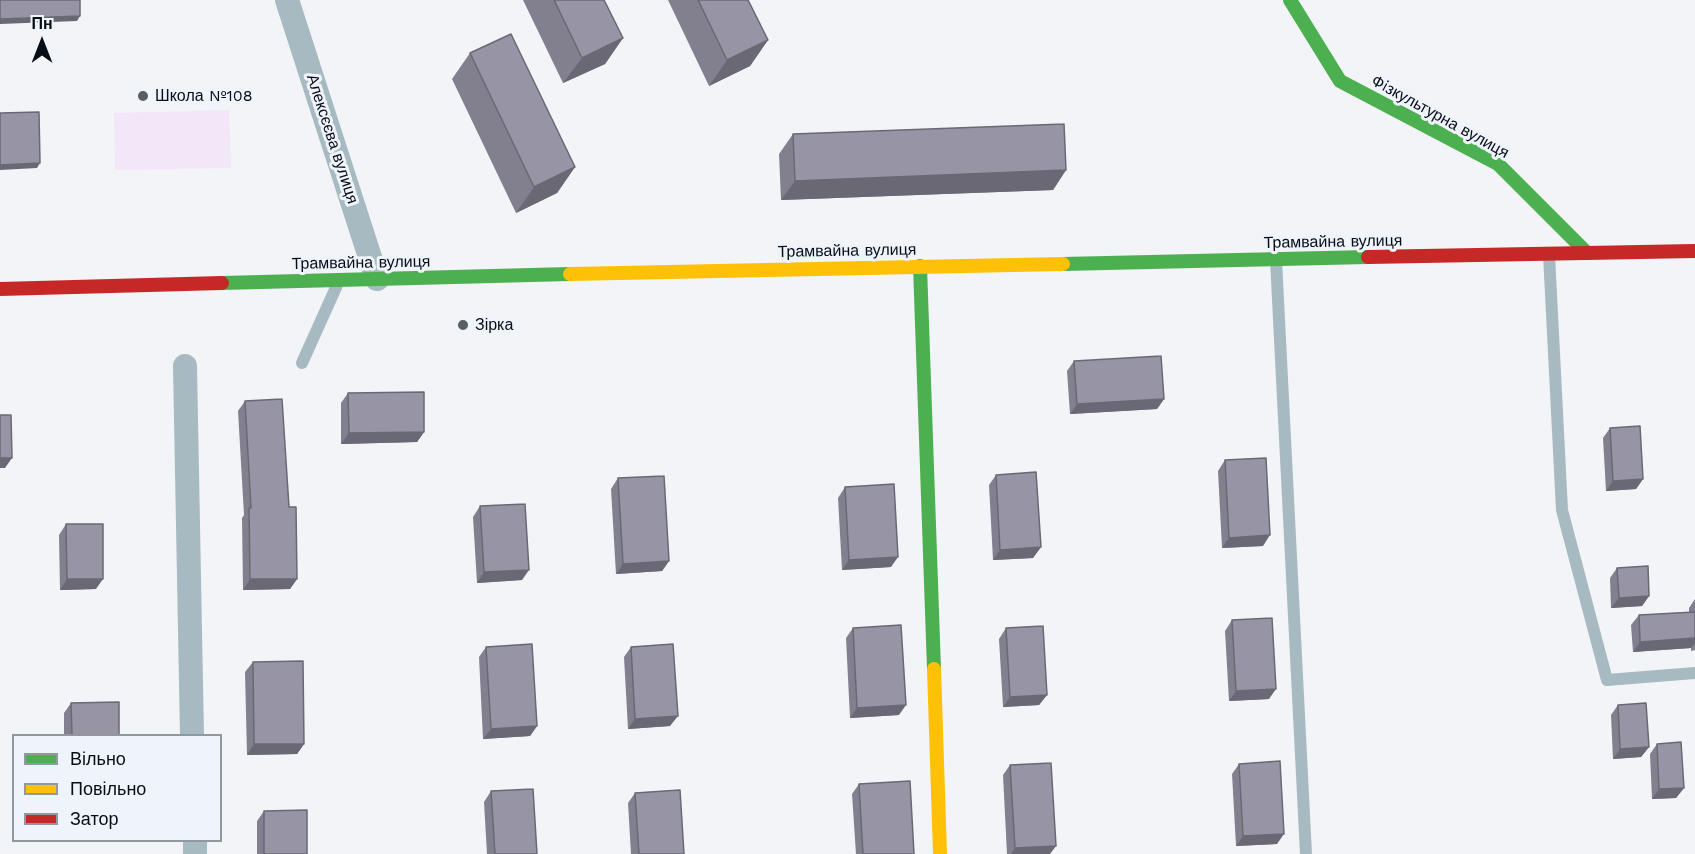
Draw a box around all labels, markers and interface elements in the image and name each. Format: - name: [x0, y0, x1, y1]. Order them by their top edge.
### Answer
- north arrow: [12, 12, 72, 72]
- text: Пн: [31, 14, 53, 33]
- street label: Фiзкультурна вулиця: [1368, 71, 1512, 163]
- street label: Алексєєва вулиця: [302, 72, 362, 206]
- place label: Школа №108: [155, 86, 253, 106]
- marker: Школа №108: [136, 89, 150, 103]
- street label: Трамвайна вулиця: [1263, 231, 1403, 253]
- street label: Трамвайна вулиця: [777, 240, 917, 262]
- street label: Трамвайна вулиця: [291, 252, 431, 274]
- place label: Зірка: [475, 315, 513, 335]
- marker: Зірка: [456, 318, 470, 332]
- legend: [12, 734, 222, 842]
- text: Вільно: [70, 748, 126, 769]
- text: Повільно: [70, 778, 146, 799]
- text: Затор: [70, 808, 119, 829]

